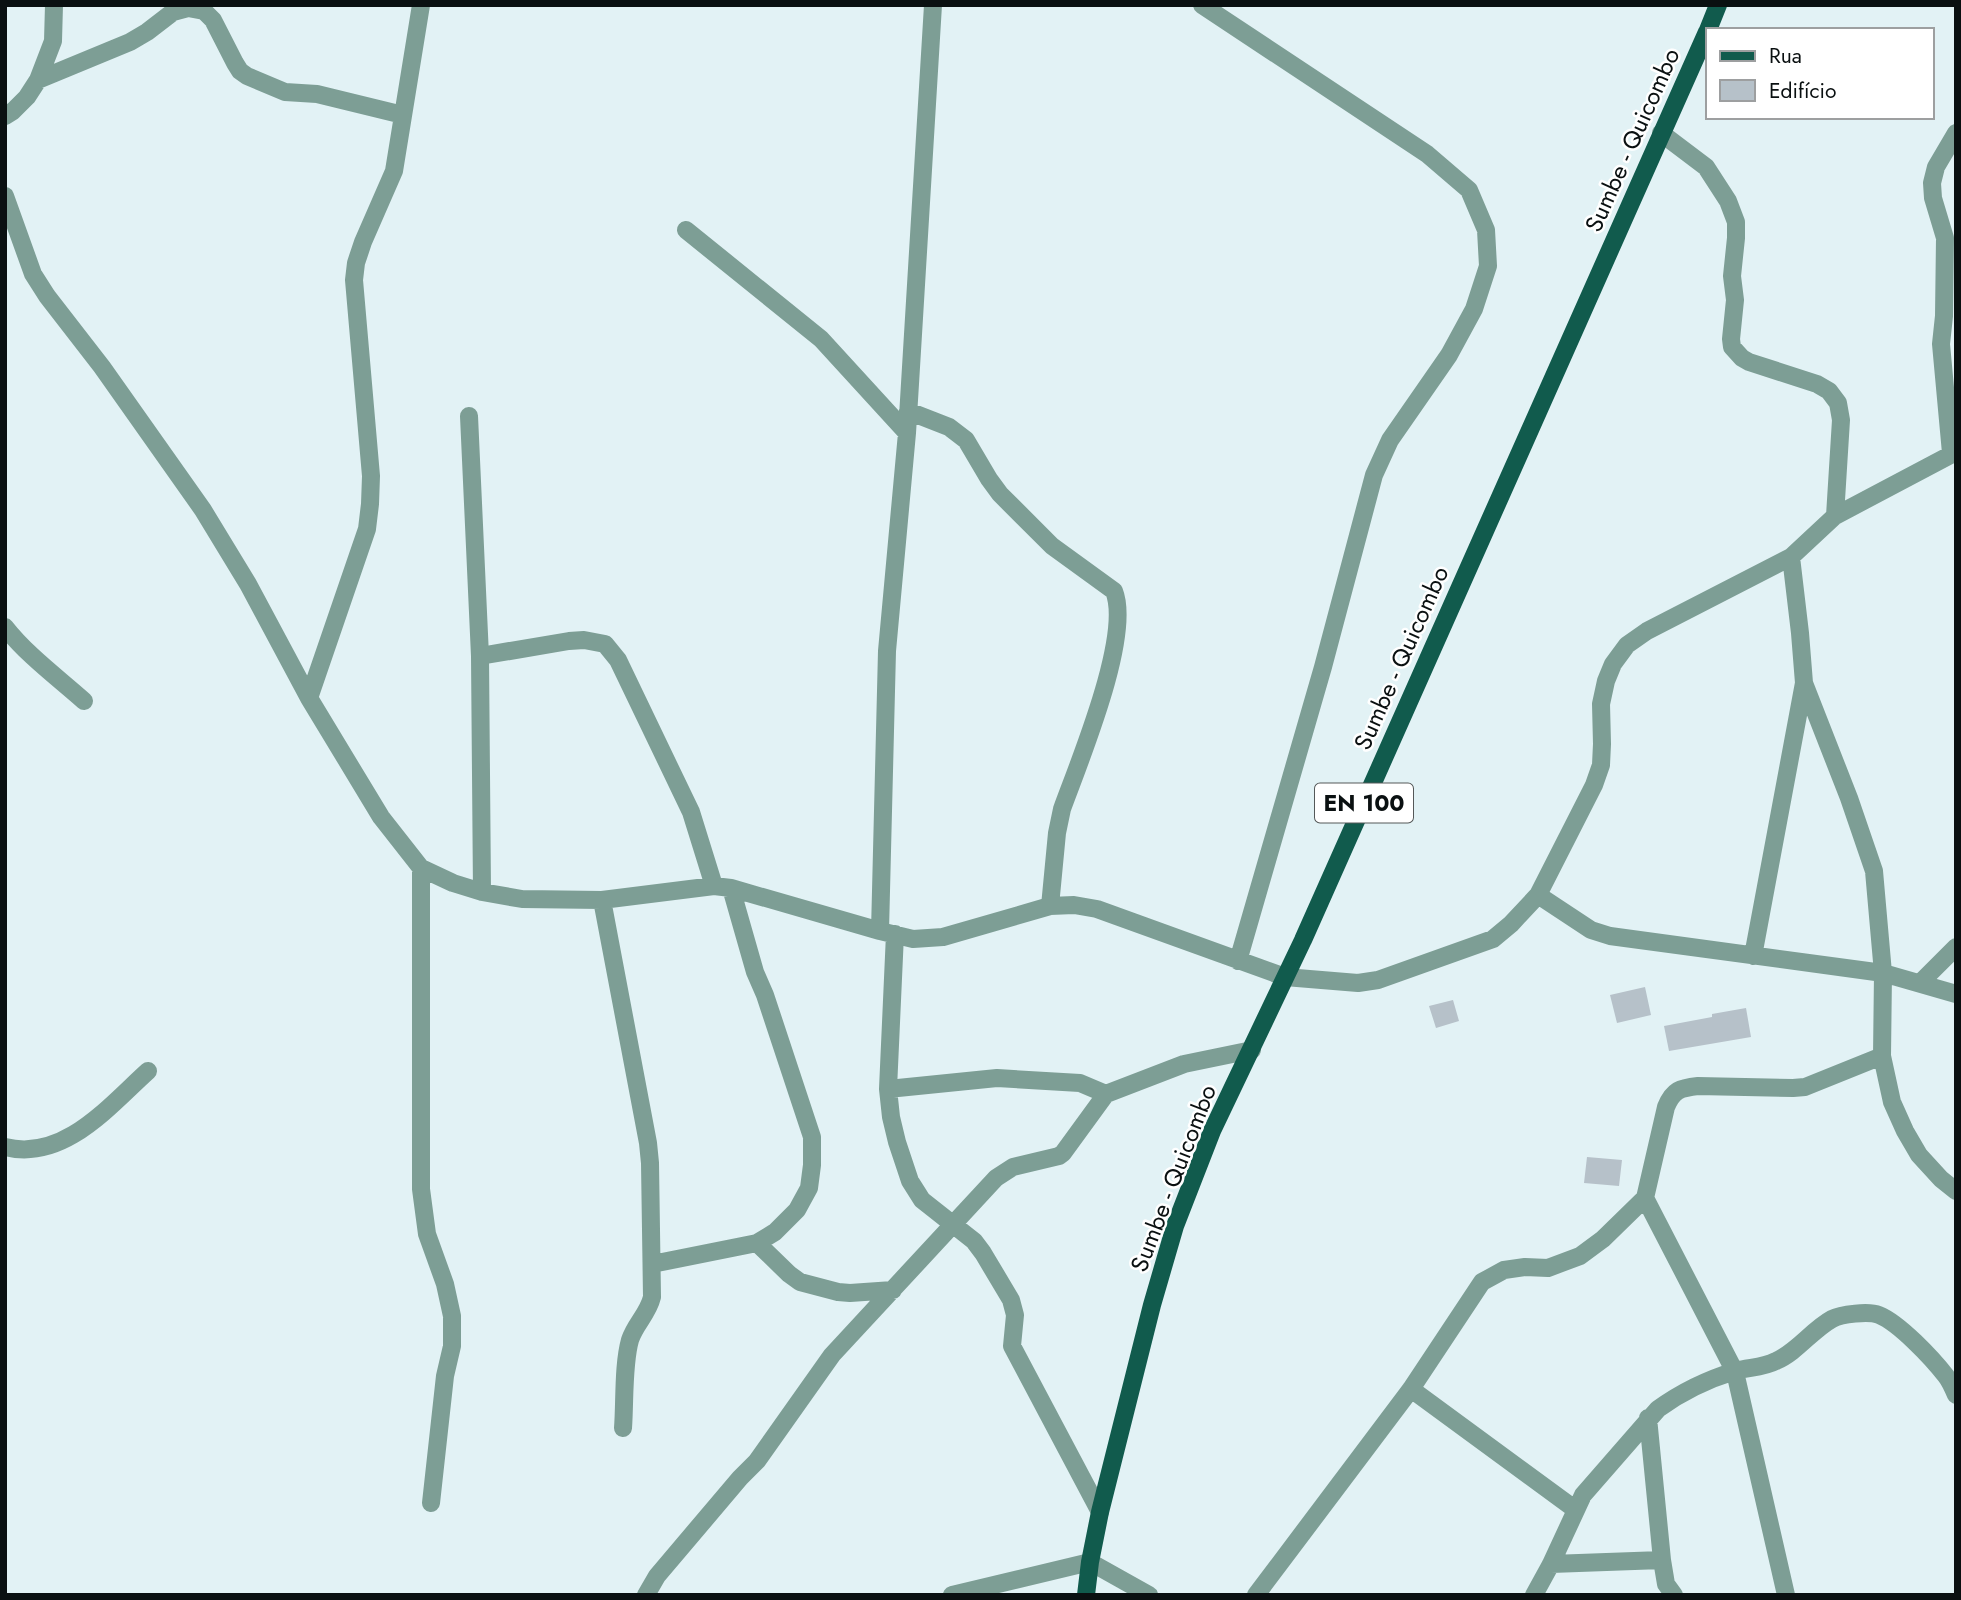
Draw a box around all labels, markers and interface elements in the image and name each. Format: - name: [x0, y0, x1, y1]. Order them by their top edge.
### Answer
- legend: [1706, 28, 1933, 119]
- text: Rua: [1769, 41, 1802, 71]
- street label: Sumbe - Quicombo: [1576, 43, 1688, 237]
- text: Edifício: [1769, 76, 1836, 106]
- street label: Sumbe - Quicombo: [1345, 561, 1457, 755]
- road number: EN 100: [1315, 783, 1413, 822]
- street label: Sumbe - Quicombo: [1121, 1079, 1225, 1277]

